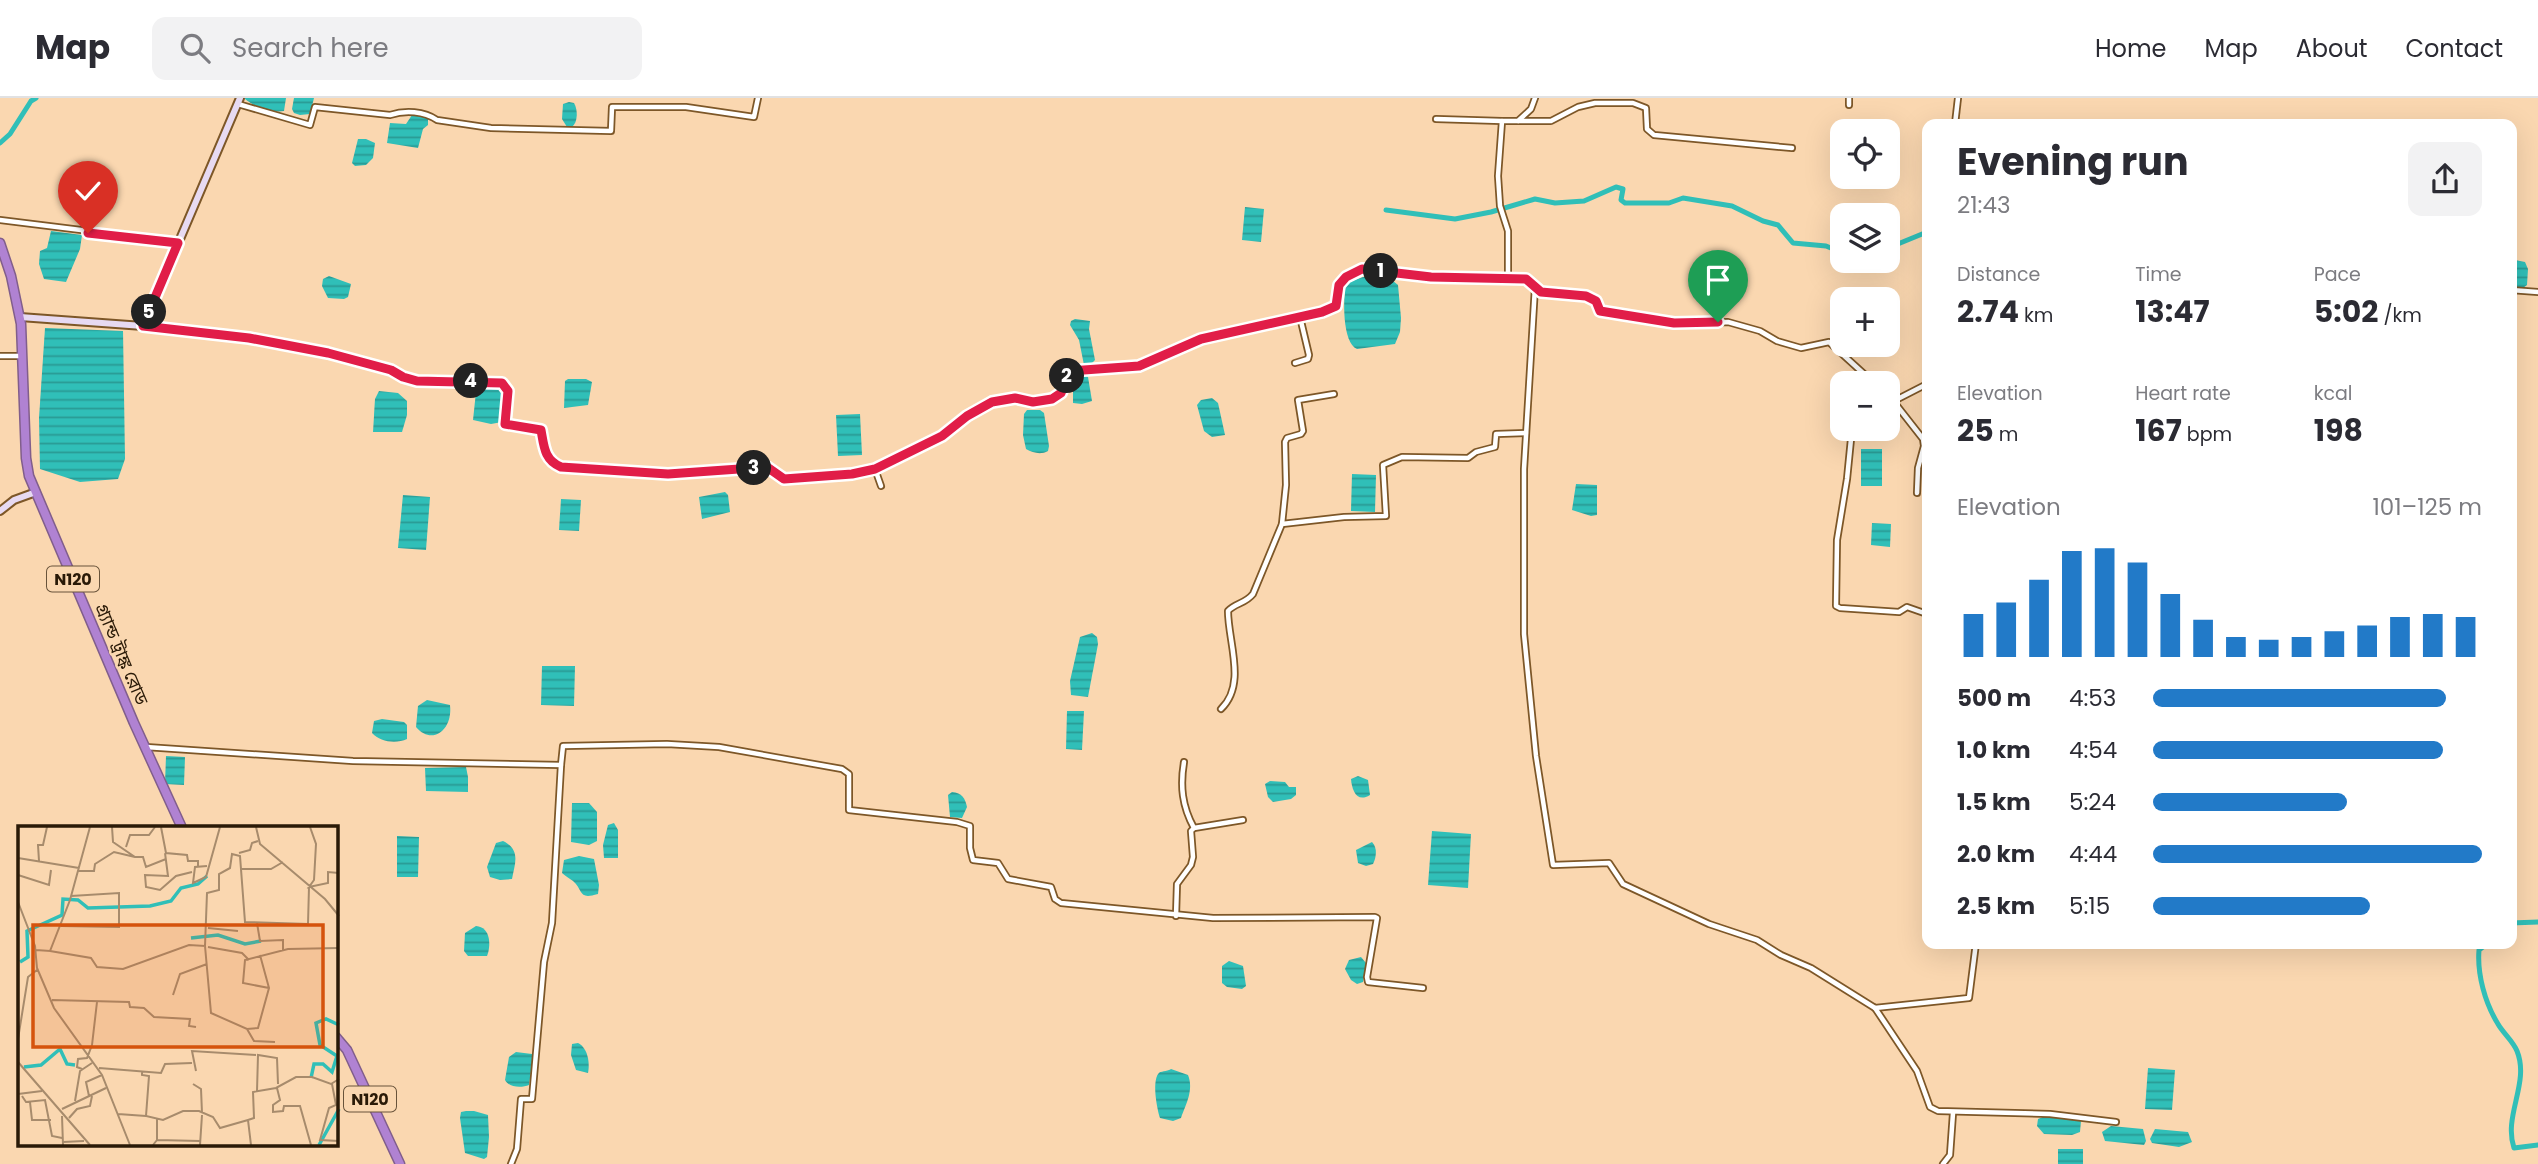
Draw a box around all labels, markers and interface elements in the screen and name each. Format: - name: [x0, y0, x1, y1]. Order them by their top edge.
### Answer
- search box: [152, 17, 642, 80]
- text: Map: [35, 24, 110, 71]
- icon: search: [176, 29, 214, 67]
- text: Search here: [232, 30, 389, 66]
- text: Home: [2095, 32, 2167, 65]
- text: Map: [2205, 32, 2258, 65]
- text: About: [2296, 32, 2367, 65]
- text: Contact: [2405, 32, 2503, 65]
- map controls: [1830, 119, 1900, 441]
- button: locate: [1830, 119, 1900, 189]
- text: Evening run: [1957, 135, 2189, 188]
- button: share: [2408, 142, 2482, 216]
- pin: [58, 161, 118, 233]
- icon: check: [69, 172, 107, 210]
- text: 21:43: [1957, 189, 2011, 221]
- button: layers: [1830, 203, 1900, 273]
- pin: [1688, 250, 1748, 322]
- pin: 1: [1364, 254, 1398, 288]
- text: 1: [1377, 257, 1384, 284]
- icon: arrive: [1699, 261, 1737, 299]
- text: Distance: [1957, 261, 2040, 288]
- text: Time: [2135, 261, 2182, 288]
- text: Pace: [2314, 261, 2361, 288]
- button: +: [1830, 287, 1900, 357]
- text: 2.74: [1957, 290, 2019, 333]
- text: 13:47: [2135, 290, 2210, 333]
- text: 5:02: [2314, 290, 2378, 333]
- pin: 5: [132, 294, 166, 330]
- text: 5: [142, 298, 155, 325]
- text: km: [2019, 302, 2053, 329]
- text: /km: [2378, 302, 2422, 329]
- pin: 2: [1050, 358, 1084, 394]
- text: 2: [1061, 362, 1072, 389]
- pin: 4: [454, 364, 489, 398]
- text: 4: [464, 367, 477, 394]
- button: −: [1830, 371, 1900, 441]
- text: Elevation: [1957, 380, 2043, 407]
- text: Heart rate: [2135, 380, 2231, 407]
- text: kcal: [2314, 380, 2353, 407]
- text: 25: [1957, 409, 1994, 452]
- text: 167: [2135, 409, 2182, 452]
- text: 198: [2314, 409, 2363, 452]
- text: m: [1994, 421, 2018, 448]
- text: bpm: [2182, 421, 2232, 448]
- pin: 3: [736, 450, 772, 486]
- text: 3: [748, 454, 759, 481]
- text: Elevation: [1957, 491, 2061, 523]
- text: 101–125 m: [2372, 491, 2482, 523]
- road number: N120: [47, 566, 99, 592]
- street label: গ্র্যান্ড ট্রাঙ্ক রোড: [89, 599, 155, 709]
- text: 500 m: [1957, 682, 2031, 714]
- text: 4:53: [2069, 682, 2116, 714]
- text: 1.0 km: [1957, 734, 2031, 766]
- text: 4:54: [2069, 734, 2117, 766]
- text: 1.5 km: [1957, 786, 2031, 818]
- text: 5:24: [2069, 786, 2116, 818]
- inset map: [18, 826, 338, 1146]
- text: 2.0 km: [1957, 838, 2035, 870]
- text: 4:44: [2069, 838, 2117, 870]
- text: 2.5 km: [1957, 890, 2035, 922]
- text: 5:15: [2069, 890, 2110, 922]
- road number: N120: [344, 1086, 396, 1112]

